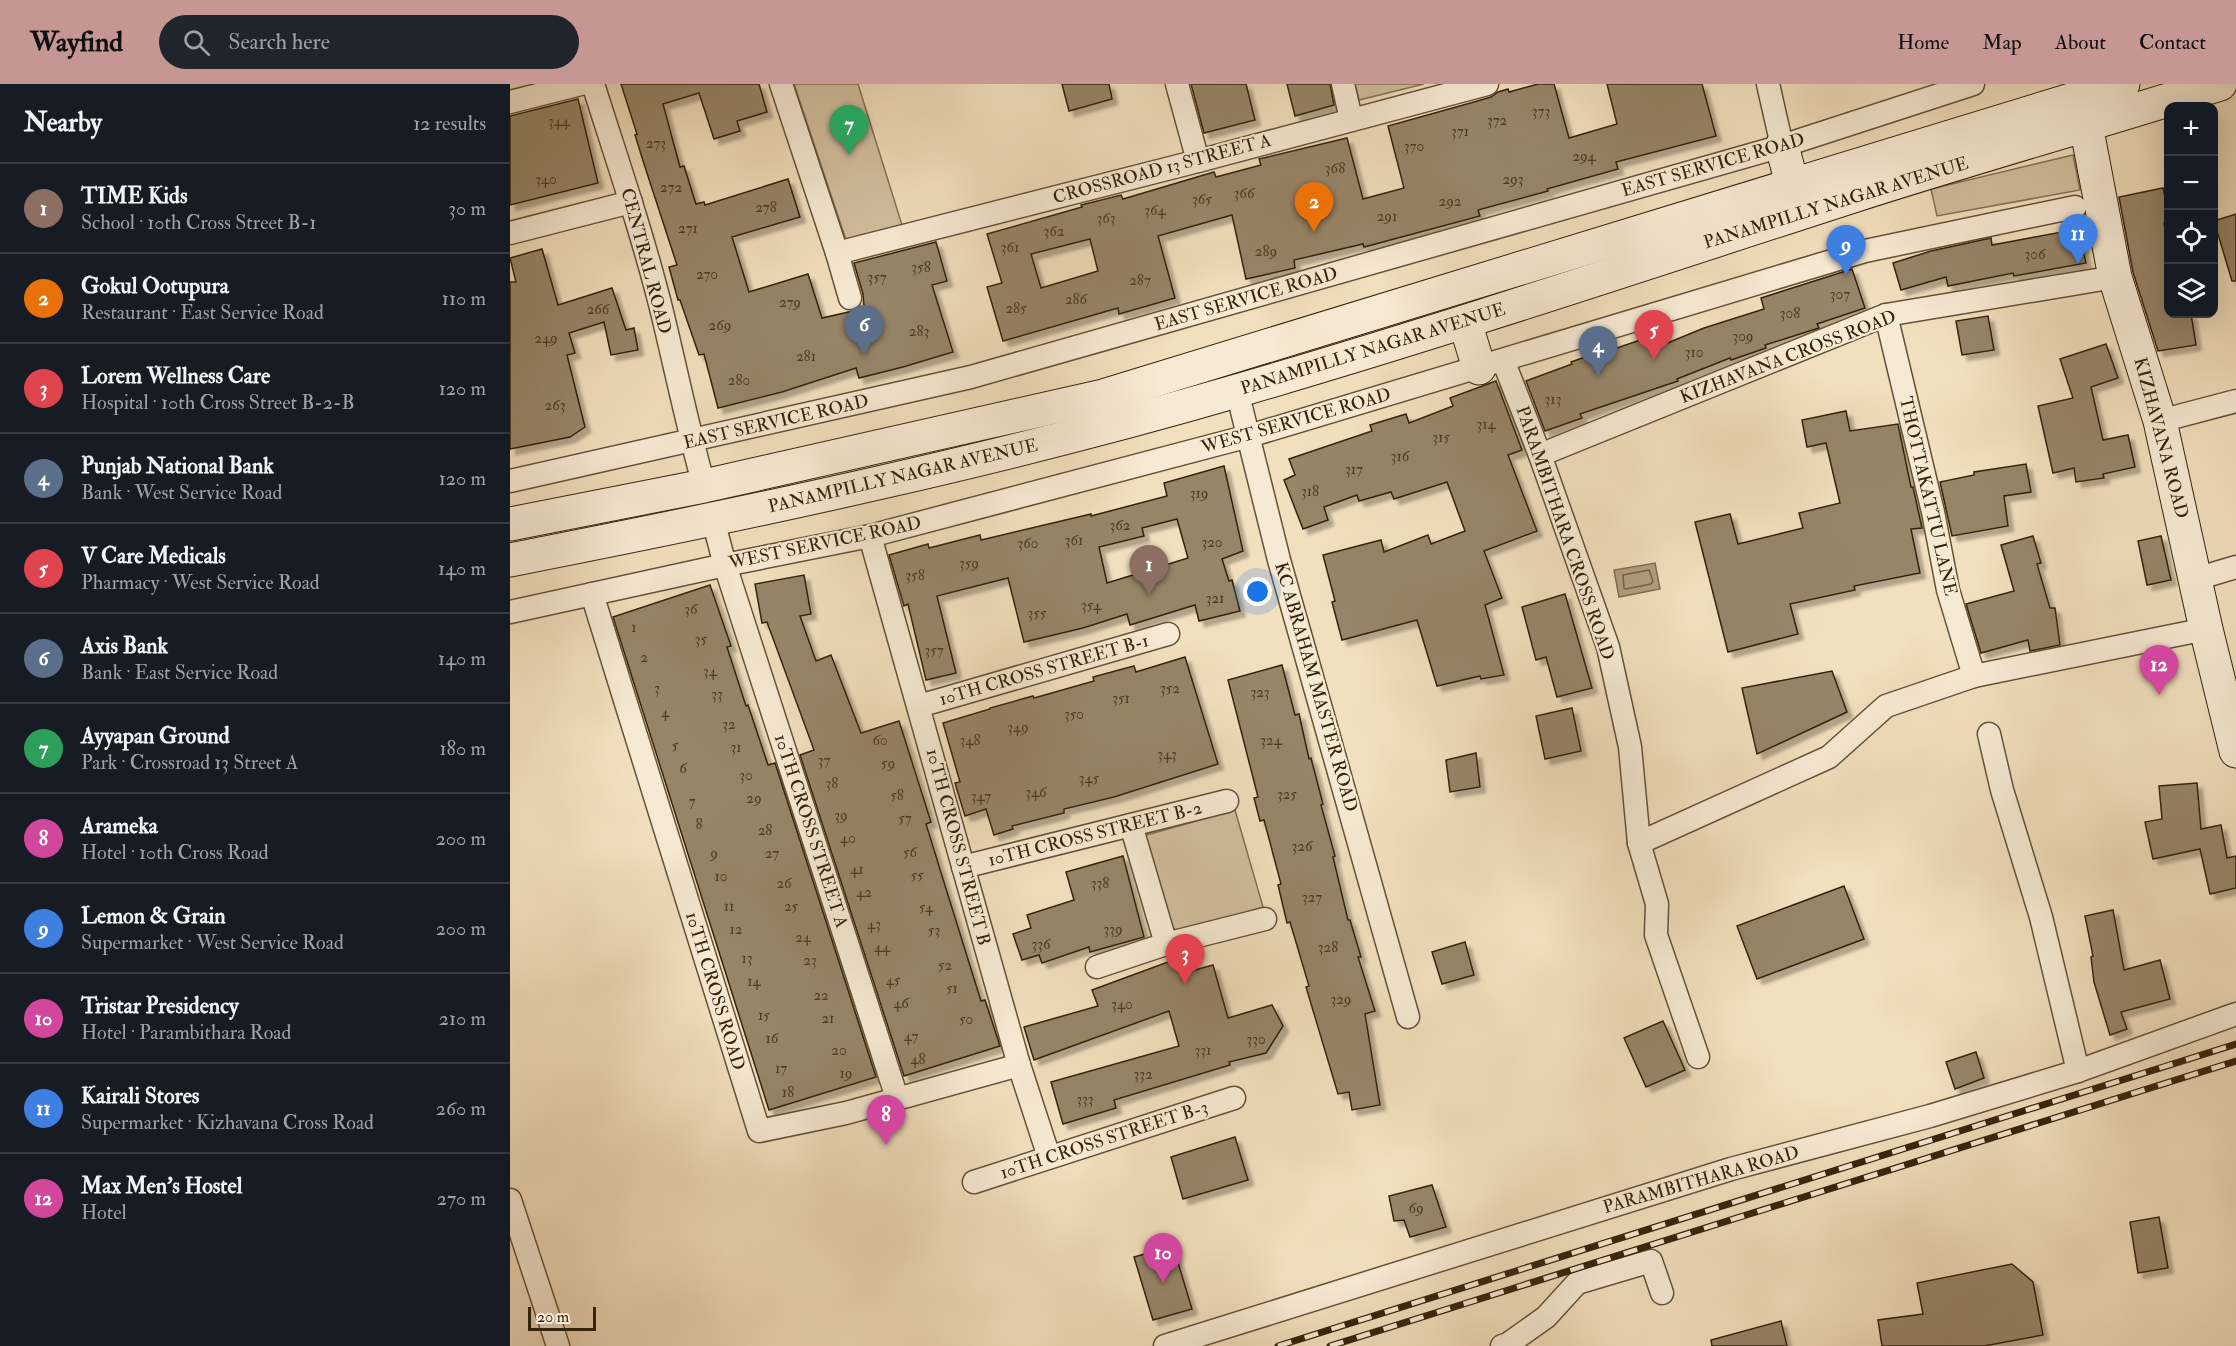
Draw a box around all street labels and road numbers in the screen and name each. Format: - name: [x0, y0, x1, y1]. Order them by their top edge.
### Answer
- street label: EAST SERVICE ROAD: [1619, 128, 1807, 202]
- street label: CROSSROAD 13 STREET A: [1050, 129, 1274, 209]
- street label: PANAMPILLY NAGAR AVENUE: [1701, 152, 1971, 254]
- street label: CENTRAL ROAD: [615, 186, 677, 336]
- street label: EAST SERVICE ROAD: [1152, 262, 1340, 336]
- street label: PANAMPILLY NAGAR AVENUE: [1238, 298, 1508, 400]
- street label: KIZHAVANA CROSS ROAD: [1677, 305, 1899, 409]
- street label: KIZHAVANA ROAD: [2128, 355, 2194, 521]
- street label: WEST SERVICE ROAD: [1198, 383, 1393, 459]
- street label: EAST SERVICE ROAD: [681, 389, 871, 455]
- street label: THOTTAKATTU LANE: [1894, 394, 1962, 598]
- street label: PARAMBITHARA CROSS ROAD: [1511, 403, 1619, 663]
- street label: PANAMPILLY NAGAR AVENUE: [766, 434, 1040, 518]
- street label: WEST SERVICE ROAD: [726, 511, 923, 575]
- street label: KC ABRAHAM MASTER ROAD: [1269, 559, 1363, 815]
- street label: 10TH CROSS STREET B-1: [937, 629, 1151, 711]
- street label: 10TH CROSS STREET A: [769, 731, 853, 931]
- street label: 10TH CROSS STREET B: [921, 746, 995, 948]
- street label: 10TH CROSS STREET B-2: [986, 796, 1204, 872]
- street label: 10TH CROSS ROAD: [680, 909, 750, 1073]
- street label: 10TH CROSS STREET B-3: [997, 1095, 1211, 1185]
- street label: PARAMBITHARA ROAD: [1600, 1141, 1802, 1219]

